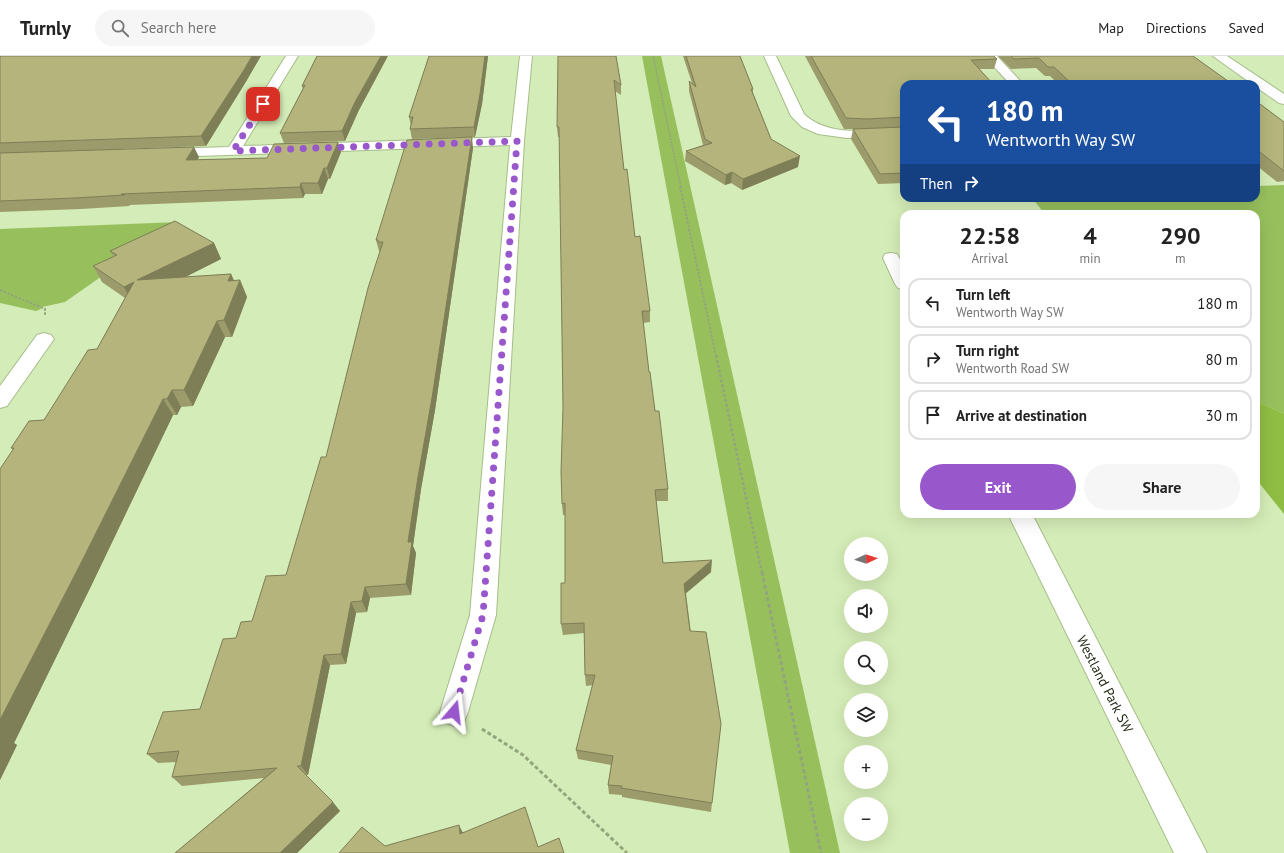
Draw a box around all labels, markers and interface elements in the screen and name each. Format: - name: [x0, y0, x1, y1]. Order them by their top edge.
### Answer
- search box: [95, 10, 375, 46]
- text: Turnly: [20, 16, 71, 40]
- icon: search: [109, 17, 131, 39]
- text: Search here: [141, 18, 216, 37]
- text: Map: [1098, 19, 1124, 37]
- text: Directions: [1146, 19, 1206, 37]
- text: Saved: [1228, 19, 1264, 37]
- pin: [246, 87, 280, 121]
- text: 180 m: [986, 92, 1063, 129]
- icon: arrive: [252, 93, 274, 115]
- icon: left: [920, 96, 972, 148]
- text: Wentworth Way SW: [986, 128, 1135, 151]
- icon: right: [960, 172, 982, 194]
- text: Then: [920, 174, 952, 193]
- text: 22:58: [959, 220, 1020, 251]
- text: 4: [1083, 220, 1097, 251]
- text: 290: [1160, 220, 1201, 251]
- text: Arrival: [972, 250, 1008, 267]
- text: min: [1079, 250, 1101, 267]
- text: m: [1175, 250, 1186, 267]
- text: Turn left: [956, 285, 1010, 304]
- icon: left: [922, 292, 944, 314]
- text: 180 m: [1197, 294, 1238, 313]
- text: Wentworth Way SW: [956, 304, 1064, 321]
- text: Turn right: [956, 341, 1019, 360]
- icon: right: [922, 348, 944, 370]
- text: 80 m: [1205, 350, 1238, 369]
- text: Wentworth Road SW: [956, 360, 1069, 377]
- icon: arrive: [922, 404, 944, 426]
- text: Arrive at destination: [956, 406, 1087, 425]
- text: 30 m: [1205, 406, 1238, 425]
- button: Exit: [920, 464, 1076, 510]
- button: Share: [1084, 464, 1240, 510]
- north arrow: [844, 537, 888, 581]
- map controls: [844, 537, 888, 841]
- button: sound: [844, 589, 888, 633]
- street label: Westland Park SW: [1073, 632, 1137, 736]
- button: search: [844, 641, 888, 685]
- position arrow: [433, 691, 475, 733]
- button: layers: [844, 693, 888, 737]
- button: +: [844, 745, 888, 789]
- button: −: [844, 797, 888, 841]

